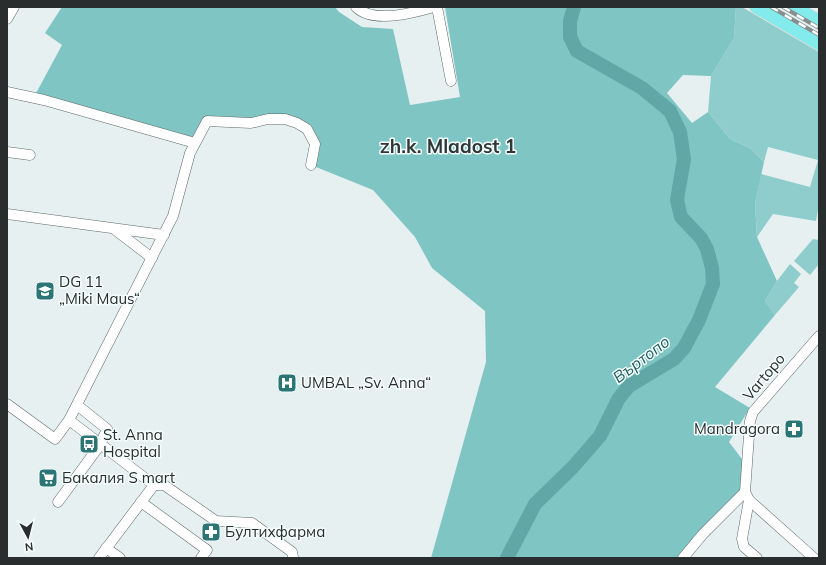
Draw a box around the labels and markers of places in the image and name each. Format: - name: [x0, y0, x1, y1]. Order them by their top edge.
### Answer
- place label: DG 11 „Miki Maus“: [59, 272, 140, 308]
- school or university icon: DG 11 „Miki Maus“: [34, 280, 56, 302]
- hospital icon: UMBAL „Sv. Anna“: [276, 372, 298, 394]
- place label: UMBAL „Sv. Anna“: [301, 373, 431, 392]
- pharmacy icon: Mandragora: [783, 418, 805, 440]
- place label: Mandragora: [694, 419, 780, 438]
- place label: St. Anna Hospital: [103, 425, 163, 461]
- bus stop icon: St. Anna Hospital: [78, 433, 100, 455]
- supermarket icon: Бакалия S mart: [37, 467, 59, 489]
- place label: Бакалия S mart: [62, 468, 175, 487]
- pharmacy icon: Бултихфарма: [200, 521, 222, 543]
- place label: Бултихфарма: [225, 522, 325, 541]

